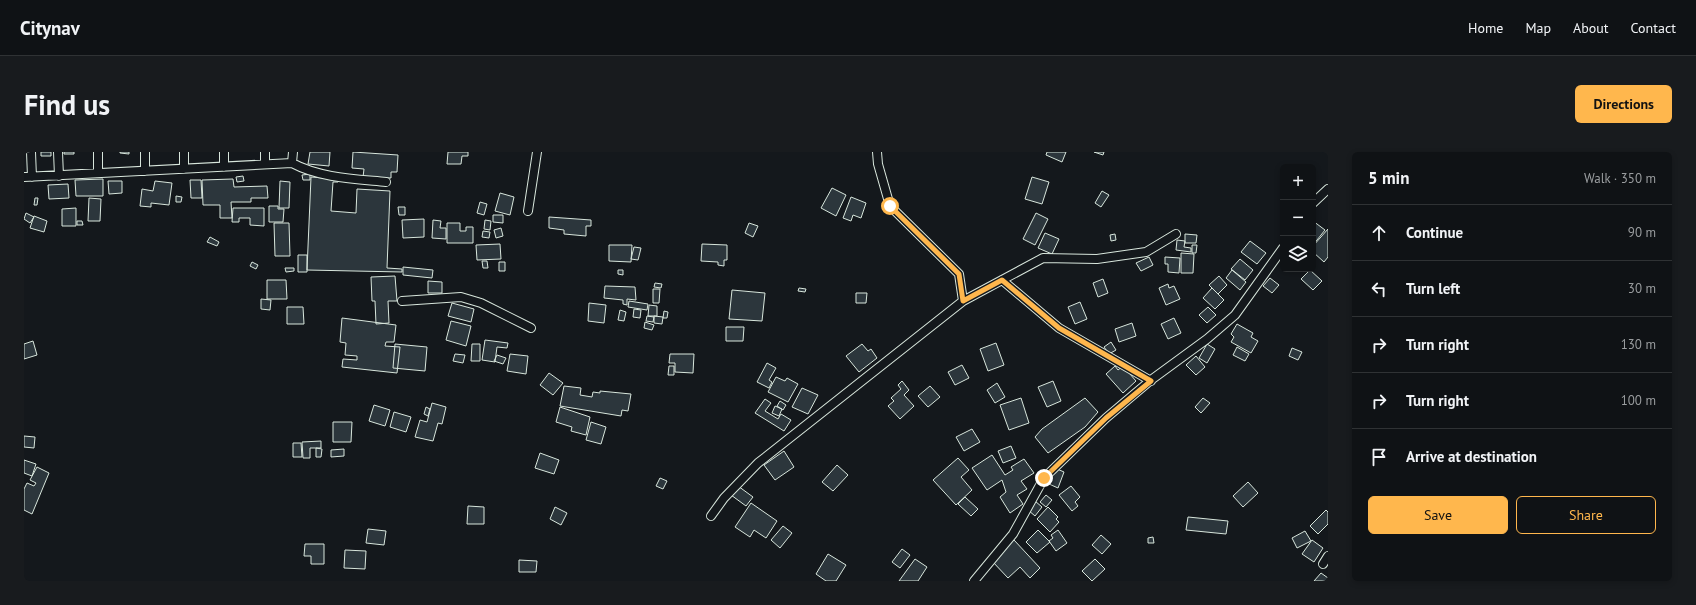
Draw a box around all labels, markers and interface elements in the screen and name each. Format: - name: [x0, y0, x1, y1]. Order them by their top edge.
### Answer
- text: Citynav: [20, 16, 80, 40]
- text: Home: [1468, 19, 1503, 37]
- text: Map: [1525, 19, 1551, 37]
- text: About: [1573, 19, 1609, 37]
- text: Contact: [1631, 19, 1676, 37]
- button: Directions: [1575, 85, 1672, 123]
- text: Find us: [24, 86, 110, 123]
- map controls: [1280, 164, 1316, 272]
- button: +: [1280, 164, 1316, 200]
- text: 5 min: [1368, 167, 1409, 189]
- text: Walk · 350 m: [1584, 170, 1656, 187]
- route start: [881, 197, 899, 215]
- button: −: [1280, 200, 1316, 236]
- icon: ahead: [1368, 222, 1390, 244]
- text: Continue: [1406, 223, 1463, 242]
- text: 90 m: [1628, 224, 1656, 241]
- button: layers: [1280, 236, 1316, 272]
- icon: left: [1368, 278, 1390, 300]
- text: Turn left: [1406, 279, 1460, 298]
- text: 30 m: [1628, 280, 1656, 297]
- icon: right: [1368, 334, 1390, 356]
- text: Turn right: [1406, 335, 1469, 354]
- text: 130 m: [1621, 336, 1656, 353]
- icon: right: [1368, 390, 1390, 412]
- text: Turn right: [1406, 391, 1469, 410]
- text: 100 m: [1621, 392, 1656, 409]
- icon: arrive: [1368, 446, 1390, 468]
- text: Arrive at destination: [1406, 447, 1537, 466]
- route end: [1035, 469, 1053, 487]
- button: Save: [1368, 496, 1508, 534]
- button: Share: [1516, 496, 1656, 534]

